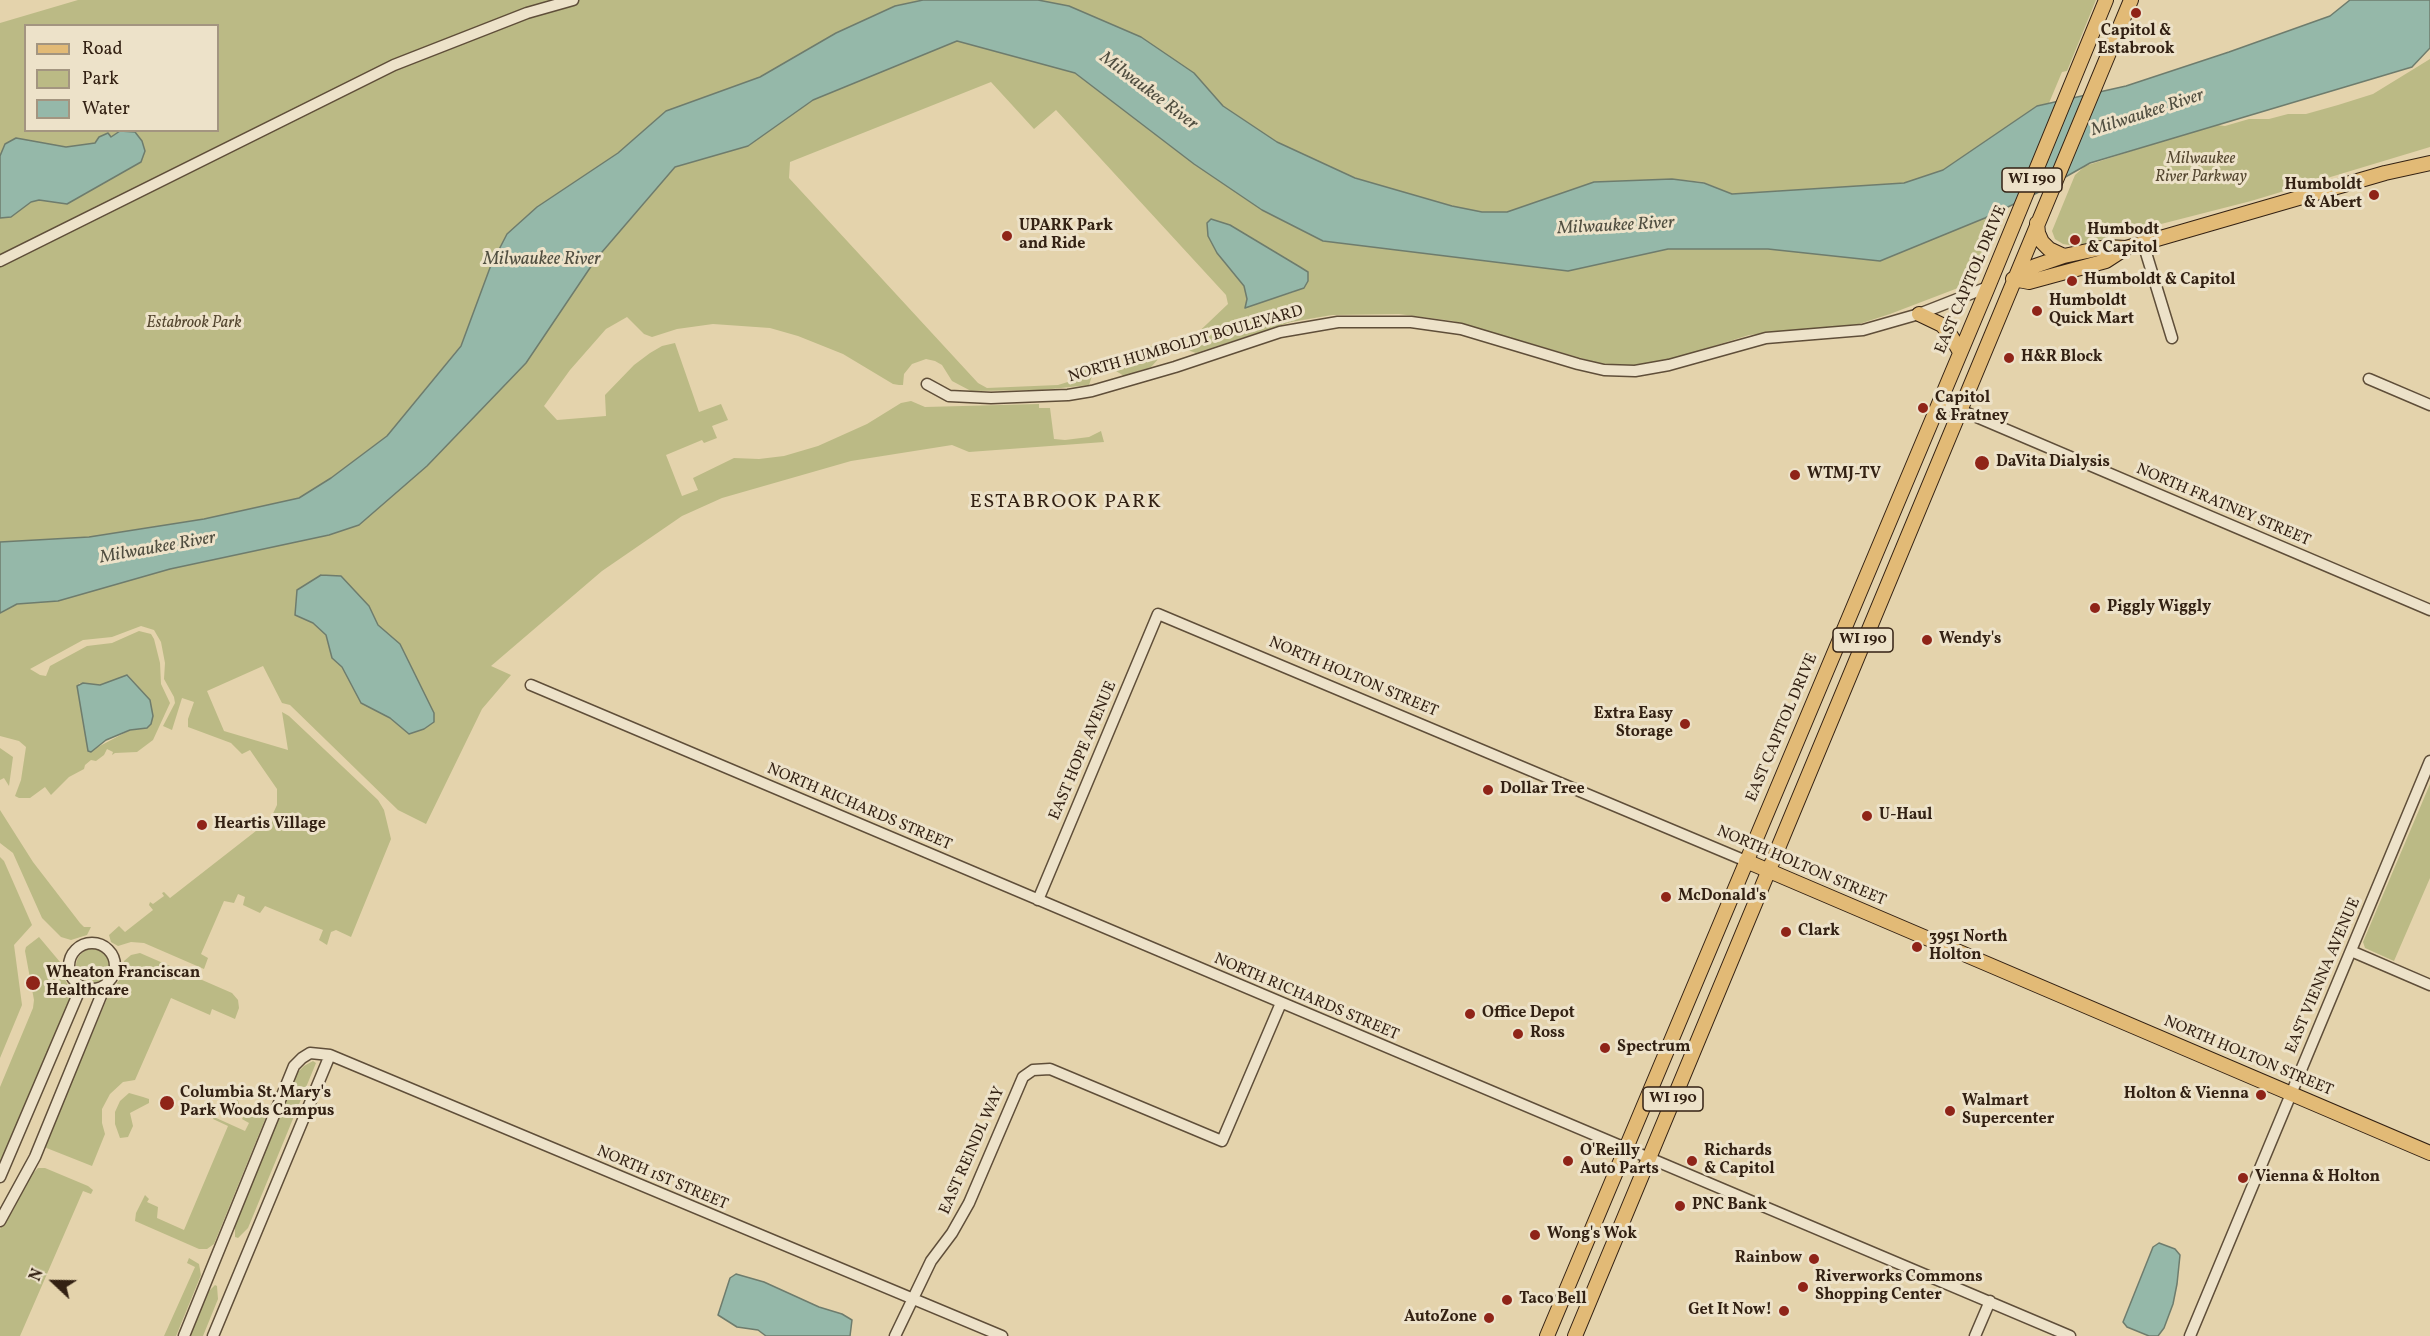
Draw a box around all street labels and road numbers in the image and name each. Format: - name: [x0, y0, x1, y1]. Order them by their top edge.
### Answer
- road number: WI 190: [2002, 168, 2062, 192]
- street label: EAST CAPITOL DRIVE: [1932, 203, 2012, 357]
- street label: NORTH HUMBOLDT BOULEVARD: [1066, 302, 1306, 388]
- street label: NORTH FRATNEY STREET: [2133, 461, 2313, 551]
- road number: WI 190: [1833, 628, 1893, 652]
- street label: NORTH HOLTON STREET: [1265, 634, 1441, 722]
- street label: EAST CAPITOL DRIVE: [1743, 651, 1823, 805]
- street label: EAST HOPE AVENUE: [1046, 679, 1122, 823]
- street label: NORTH RICHARDS STREET: [764, 760, 954, 856]
- street label: NORTH HOLTON STREET: [1713, 823, 1889, 911]
- street label: EAST VIENNA AVENUE: [2282, 895, 2366, 1057]
- street label: NORTH RICHARDS STREET: [1211, 950, 1401, 1046]
- street label: NORTH HOLTON STREET: [2160, 1013, 2336, 1101]
- street label: EAST REINDL WAY: [936, 1084, 1010, 1218]
- road number: WI 190: [1643, 1087, 1703, 1111]
- street label: NORTH 1ST STREET: [593, 1143, 731, 1215]

